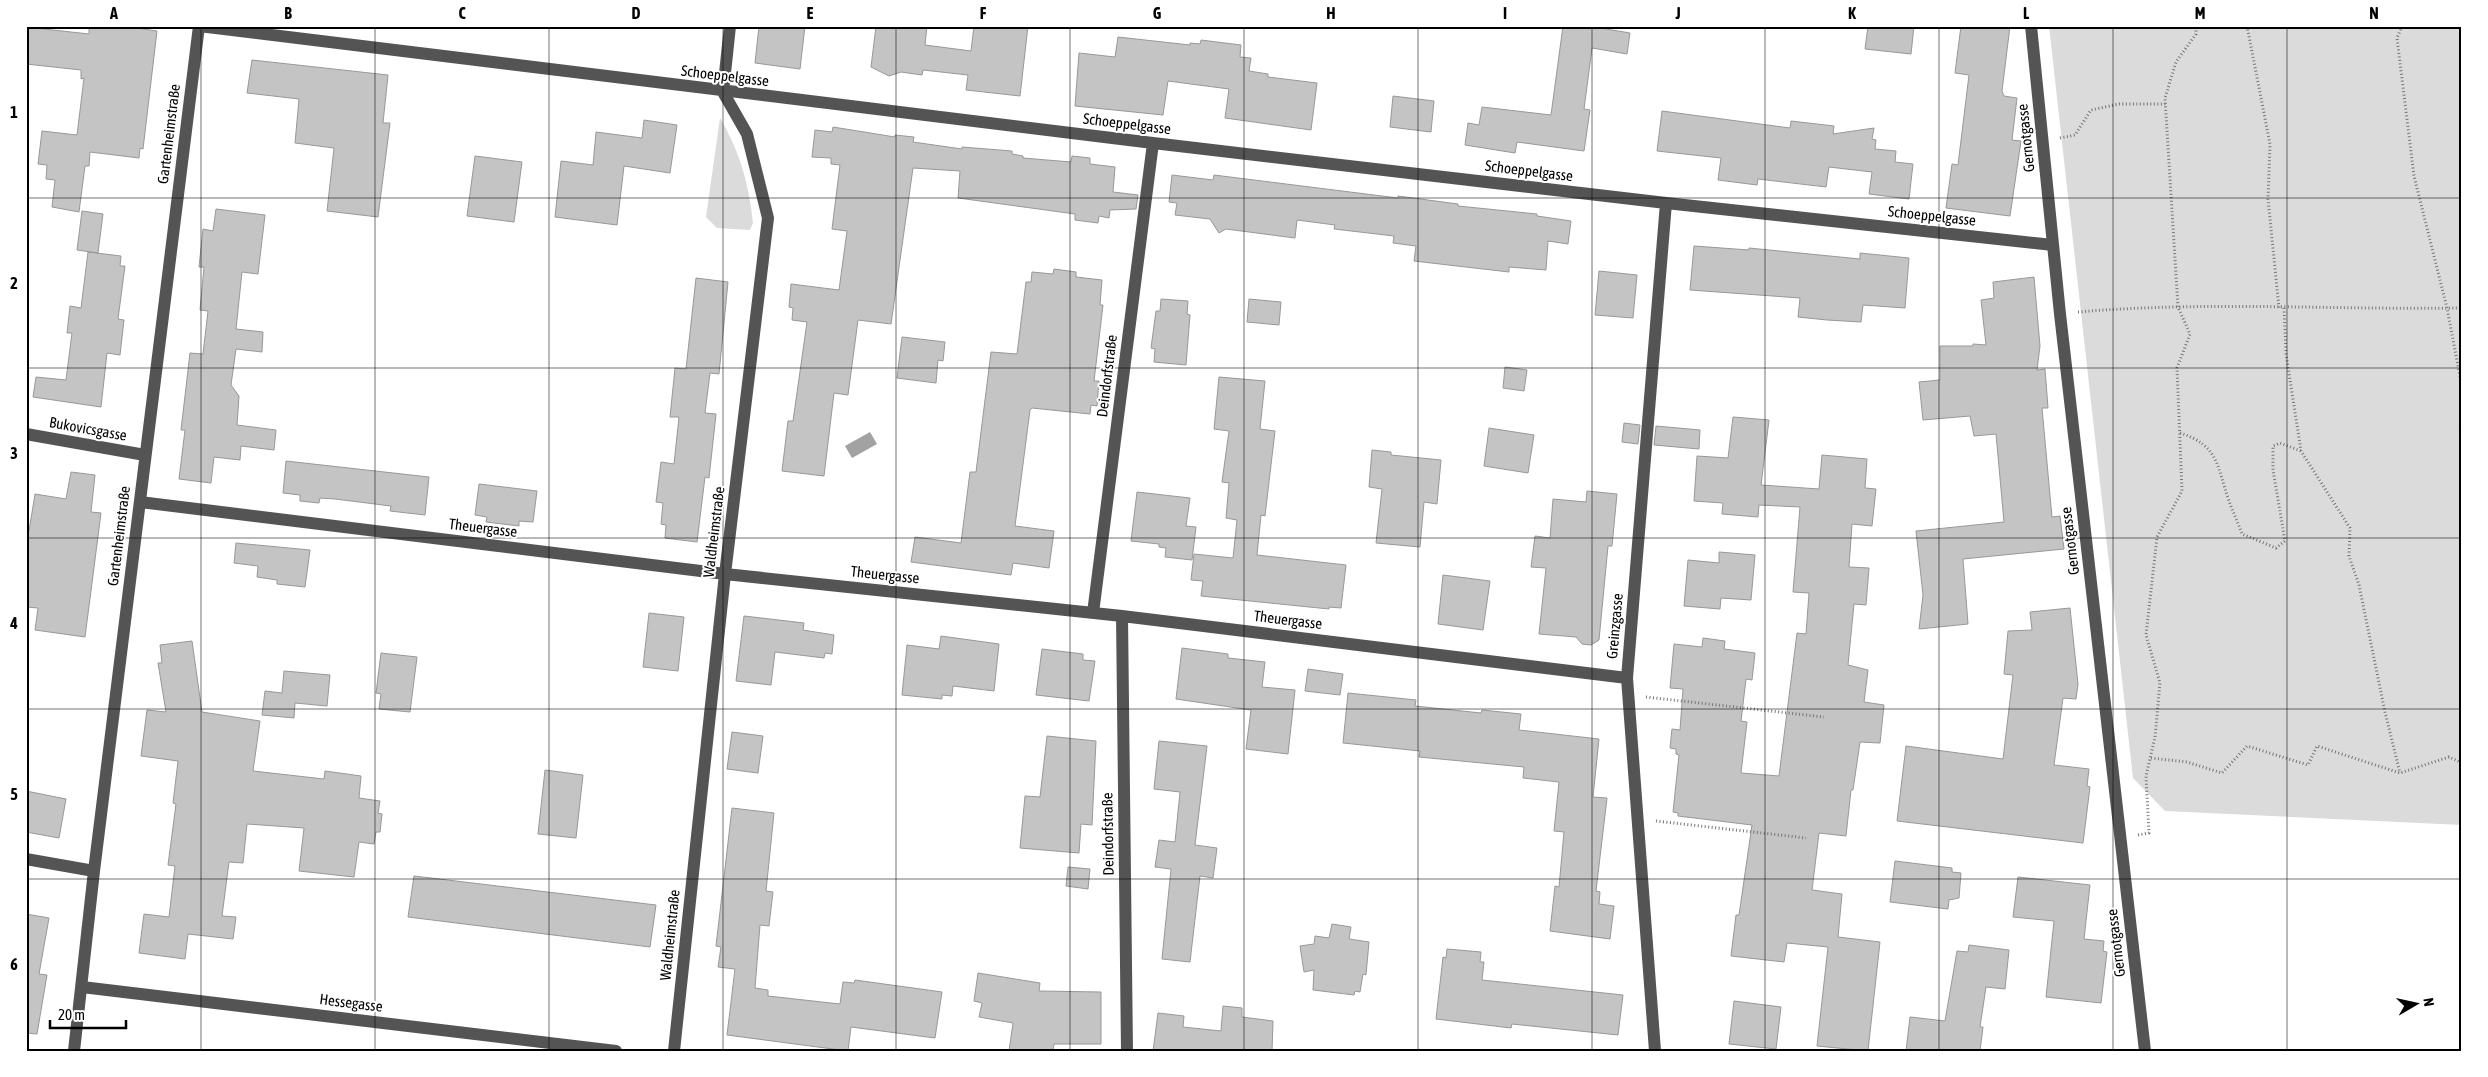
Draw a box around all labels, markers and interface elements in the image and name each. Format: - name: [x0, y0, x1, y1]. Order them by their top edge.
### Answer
- text: A: [109, 4, 118, 22]
- text: B: [284, 4, 292, 22]
- text: C: [458, 4, 466, 22]
- text: D: [632, 4, 641, 22]
- text: E: [807, 4, 814, 22]
- text: F: [980, 4, 987, 22]
- text: G: [1153, 4, 1162, 22]
- text: H: [1326, 4, 1336, 22]
- text: I: [1503, 4, 1507, 22]
- text: J: [1674, 4, 1681, 22]
- text: K: [1848, 4, 1856, 22]
- text: L: [2023, 4, 2030, 22]
- text: M: [2195, 4, 2205, 22]
- text: N: [2369, 4, 2379, 22]
- street label: Schoeppelgasse: [680, 62, 770, 89]
- street label: Gartenheimstraße: [154, 83, 183, 185]
- text: 1: [10, 103, 18, 121]
- street label: Gernotgasse: [2013, 103, 2038, 173]
- street label: Schoeppelgasse: [1082, 110, 1172, 137]
- street label: Schoeppelgasse: [1484, 157, 1574, 184]
- street label: Schoeppelgasse: [1887, 202, 1977, 229]
- text: 2: [10, 274, 18, 292]
- street label: Deindorfstraße: [1093, 333, 1120, 418]
- street label: Bukovicsgasse: [48, 413, 128, 444]
- text: 3: [10, 444, 18, 462]
- street label: Gartenheimstraße: [104, 485, 133, 587]
- street label: Waldheimstraße: [700, 485, 728, 578]
- street label: Gernotgasse: [2057, 506, 2082, 576]
- street label: Theuergasse: [448, 515, 518, 540]
- street label: Theuergasse: [850, 562, 920, 587]
- street label: Greinzgasse: [1603, 592, 1626, 659]
- street label: Theuergasse: [1253, 607, 1323, 632]
- text: 4: [9, 614, 18, 632]
- text: 5: [10, 785, 18, 803]
- street label: Deindorfstraße: [1098, 792, 1117, 876]
- street label: Waldheimstraße: [656, 888, 683, 981]
- street label: Gernotgasse: [2103, 908, 2128, 978]
- text: 6: [10, 955, 18, 973]
- north arrow: [2390, 980, 2440, 1030]
- street label: Hessegasse: [319, 990, 384, 1015]
- scale bar: [50, 997, 126, 1029]
- text: N: [2420, 997, 2437, 1007]
- text: 20 m: [58, 1006, 85, 1023]

